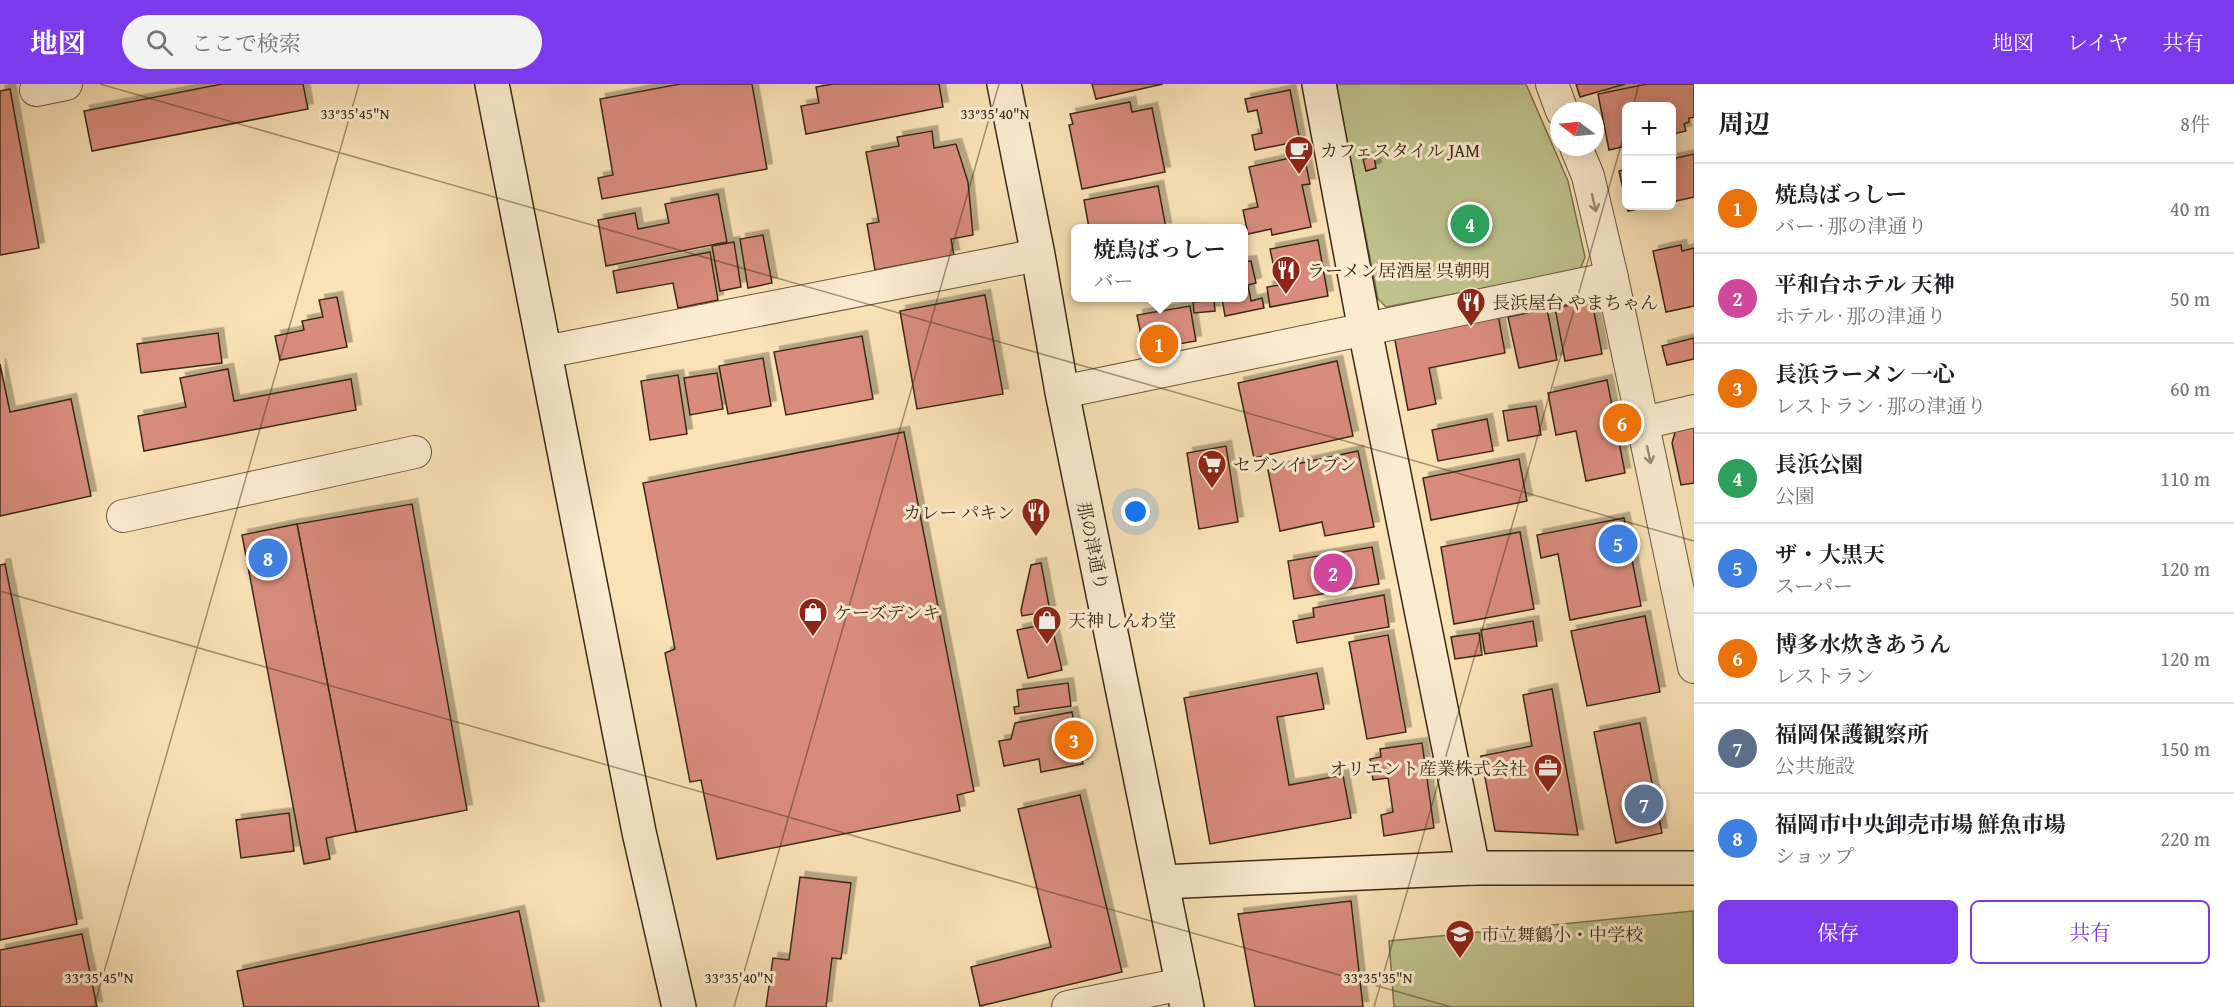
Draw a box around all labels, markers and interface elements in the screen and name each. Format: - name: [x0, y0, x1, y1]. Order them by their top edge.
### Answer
- search box: [122, 15, 542, 69]
- text: 地図: [30, 22, 86, 63]
- icon: search: [143, 26, 176, 59]
- text: ここで検索: [191, 27, 301, 59]
- text: 地図: [1992, 27, 2034, 58]
- text: レイヤ: [2067, 27, 2129, 58]
- text: 共有: [2162, 27, 2204, 58]
- north arrow: [1550, 102, 1604, 156]
- map controls: [1622, 102, 1676, 210]
- button: +: [1622, 102, 1676, 156]
- text: 33°35'45"N: [321, 103, 390, 124]
- text: 33°35'40"N: [961, 103, 1030, 124]
- text: 周辺: [1718, 104, 1770, 143]
- text: 8件: [2180, 109, 2210, 138]
- cafe icon: カフェスタイル JAM: [1283, 134, 1315, 176]
- place label: カフェスタイル JAM: [1320, 137, 1480, 164]
- button: −: [1622, 156, 1676, 210]
- text: 焼鳥ばっしー: [1775, 178, 1907, 210]
- one-way arrow: [1589, 192, 1600, 212]
- text: 1: [1732, 194, 1743, 223]
- text: 40 m: [2170, 194, 2210, 223]
- pin: 4: [1450, 202, 1490, 246]
- text: バー · 那の津通り: [1775, 211, 1927, 240]
- popup: [1071, 224, 1248, 302]
- text: 焼鳥ばっしー: [1093, 233, 1226, 265]
- restaurant icon: ラーメン居酒屋 呉朝明: [1270, 254, 1302, 296]
- place label: ラーメン居酒屋 呉朝明: [1307, 257, 1490, 284]
- text: バー: [1093, 266, 1133, 295]
- text: 平和台ホテル 天神: [1775, 268, 1955, 300]
- text: 2: [1732, 284, 1743, 313]
- text: 50 m: [2170, 284, 2210, 313]
- restaurant icon: 長浜屋台 やまちゃん: [1455, 286, 1487, 328]
- place label: 長浜屋台 やまちゃん: [1492, 289, 1658, 316]
- text: ホテル · 那の津通り: [1775, 301, 1946, 330]
- pin: 1: [1140, 322, 1178, 366]
- text: 長浜ラーメン 一心: [1775, 358, 1955, 390]
- text: 3: [1732, 374, 1743, 403]
- text: 60 m: [2170, 374, 2210, 403]
- text: レストラン · 那の津通り: [1775, 391, 1987, 420]
- pin: 6: [1602, 400, 1642, 446]
- one-way arrow: [1644, 445, 1656, 464]
- supermarket icon: セブンイレブン: [1196, 448, 1228, 490]
- text: 長浜公園: [1775, 448, 1863, 480]
- place label: セブンイレブン: [1233, 451, 1357, 478]
- text: 4: [1732, 464, 1743, 493]
- text: 110 m: [2160, 464, 2210, 493]
- text: 公園: [1775, 481, 1815, 510]
- restaurant icon: カレー パキン: [1020, 496, 1052, 538]
- your location: [1121, 497, 1150, 526]
- place label: カレー パキン: [903, 499, 1015, 526]
- street label: 那の津通り: [1070, 499, 1116, 593]
- pin: 5: [1598, 522, 1638, 566]
- pin: 8: [248, 536, 288, 580]
- text: ザ・大黒天: [1775, 538, 1885, 570]
- pin: 2: [1314, 550, 1352, 596]
- text: 5: [1732, 554, 1743, 583]
- text: 120 m: [2160, 554, 2210, 583]
- text: スーパー: [1775, 571, 1853, 600]
- shop icon: ケーズデンキ: [797, 596, 829, 638]
- place label: ケーズデンキ: [834, 599, 940, 626]
- shop icon: 天神しんわ堂: [1031, 604, 1063, 646]
- place label: 天神しんわ堂: [1068, 607, 1176, 634]
- text: 博多水炊きあうん: [1775, 628, 1951, 660]
- text: 6: [1732, 644, 1743, 673]
- text: 120 m: [2160, 644, 2210, 673]
- text: レストラン: [1775, 661, 1874, 690]
- pin: 3: [1054, 718, 1094, 762]
- text: 福岡保護観察所: [1775, 718, 1929, 750]
- text: 7: [1732, 734, 1743, 763]
- text: 150 m: [2160, 734, 2210, 763]
- text: 公共施設: [1775, 751, 1855, 780]
- office icon: オリエント産業株式会社: [1532, 752, 1564, 794]
- place label: オリエント産業株式会社: [1329, 755, 1527, 782]
- pin: 7: [1624, 782, 1664, 826]
- text: 福岡市中央卸売市場 鮮魚市場: [1775, 808, 2066, 840]
- text: 8: [1732, 824, 1743, 853]
- text: 220 m: [2160, 824, 2210, 853]
- text: ショップ: [1775, 841, 1855, 870]
- button: 保存: [1718, 900, 1958, 964]
- button: 共有: [1970, 900, 2210, 964]
- school or university icon: 市立舞鶴小・中学校: [1444, 918, 1476, 960]
- place label: 市立舞鶴小・中学校: [1481, 921, 1643, 948]
- text: 33°35'45"N: [65, 967, 134, 988]
- text: 33°35'40"N: [705, 967, 774, 988]
- text: 33°35'35"N: [1344, 967, 1413, 988]

